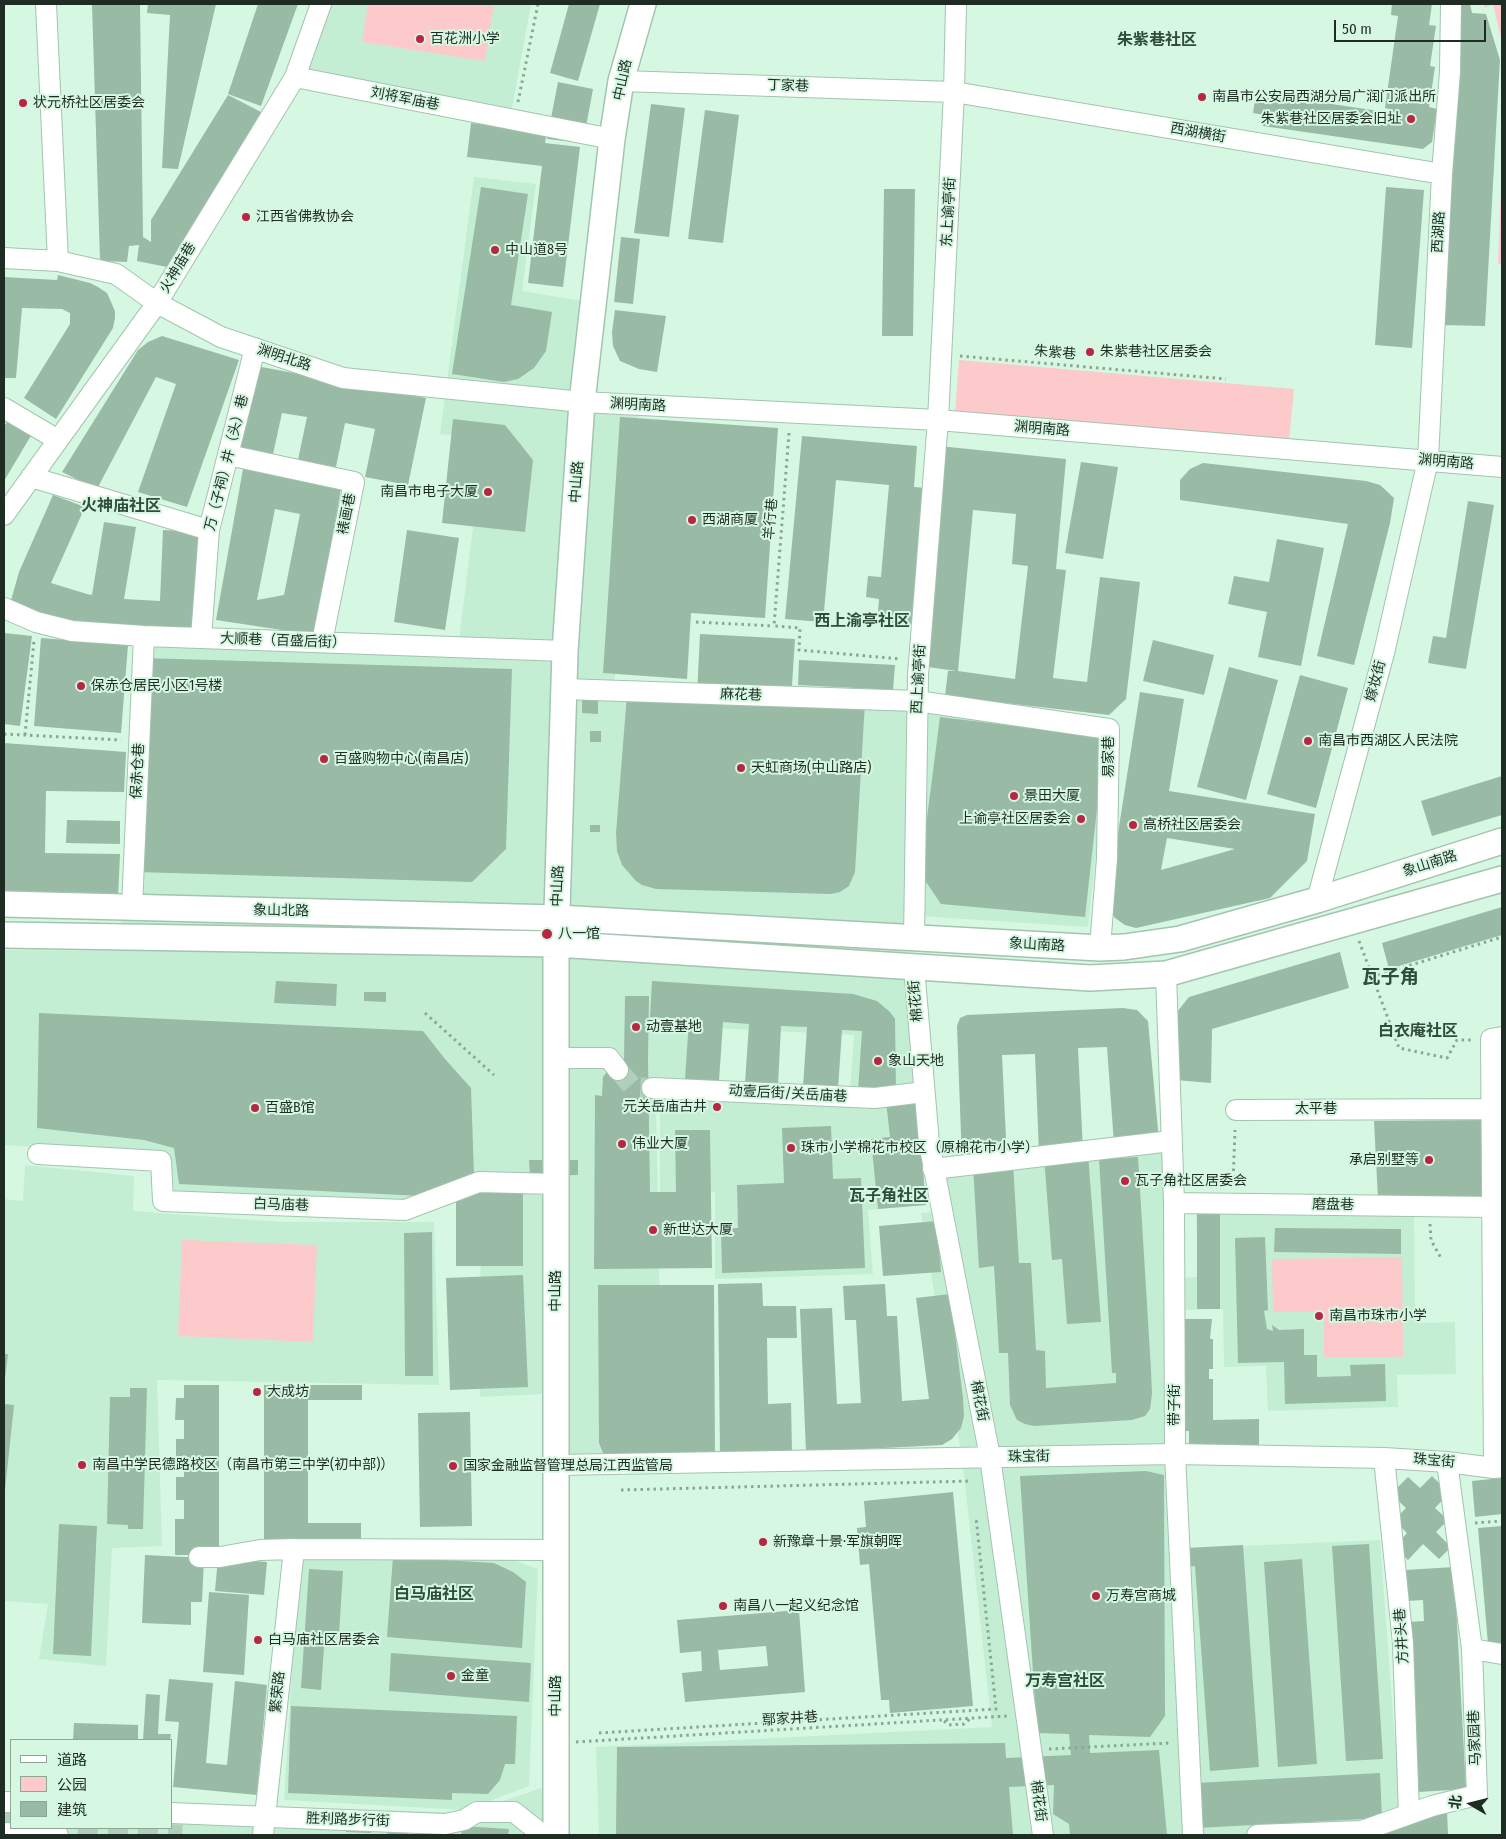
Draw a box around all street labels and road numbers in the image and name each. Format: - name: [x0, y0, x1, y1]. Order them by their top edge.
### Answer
- street label: 中山路: [610, 58, 636, 102]
- street label: 丁家巷: [767, 77, 809, 95]
- street label: 刘将军庙巷: [369, 84, 441, 114]
- street label: 西湖横街: [1169, 120, 1227, 146]
- street label: 东上谕亭街: [939, 177, 959, 247]
- street label: 西湖路: [1430, 211, 1448, 253]
- street label: 火神庙巷: [156, 240, 200, 296]
- street label: 渊明北路: [255, 341, 313, 375]
- street label: 朱紫巷: [1033, 343, 1077, 363]
- street label: 万（子祠）井（头）巷: [202, 393, 252, 533]
- street label: 渊明南路: [610, 395, 666, 415]
- street label: 渊明南路: [1013, 418, 1071, 440]
- street label: 渊明南路: [1417, 451, 1475, 473]
- street label: 中山路: [567, 460, 587, 504]
- street label: 裱画巷: [335, 492, 359, 536]
- street label: 羊行巷: [761, 497, 781, 541]
- street label: 大顺巷（百盛后街）: [220, 630, 346, 652]
- street label: 西上谕亭街: [909, 644, 929, 714]
- street label: 嫁妆街: [1362, 659, 1390, 703]
- street label: 麻花巷: [720, 686, 762, 704]
- street label: 易家巷: [1101, 736, 1117, 778]
- street label: 保赤仓巷: [128, 743, 148, 799]
- street label: 象山南路: [1401, 847, 1459, 881]
- street label: 中山路: [549, 865, 567, 907]
- street label: 象山北路: [253, 902, 309, 920]
- street label: 象山南路: [1009, 935, 1065, 955]
- street label: 棉花街: [906, 979, 926, 1023]
- street label: 动壹后街/关岳庙巷: [728, 1083, 848, 1105]
- street label: 太平巷: [1295, 1101, 1337, 1117]
- street label: 白马庙巷: [253, 1196, 309, 1214]
- street label: 磨盘巷: [1312, 1196, 1354, 1214]
- street label: 中山路: [548, 1270, 564, 1312]
- street label: 棉花街: [967, 1379, 991, 1423]
- street label: 带子街: [1167, 1384, 1183, 1426]
- street label: 珠宝街: [1008, 1448, 1050, 1466]
- street label: 珠宝街: [1412, 1451, 1456, 1471]
- street label: 方井头巷: [1392, 1607, 1412, 1665]
- street label: 繁荣路: [267, 1670, 289, 1714]
- street label: 中山路: [548, 1675, 564, 1717]
- street label: 鄢家井巷: [761, 1709, 819, 1729]
- street label: 马家园巷: [1466, 1710, 1484, 1766]
- street label: 棉花街: [1027, 1779, 1049, 1823]
- street label: 胜利路步行街: [306, 1810, 390, 1830]

